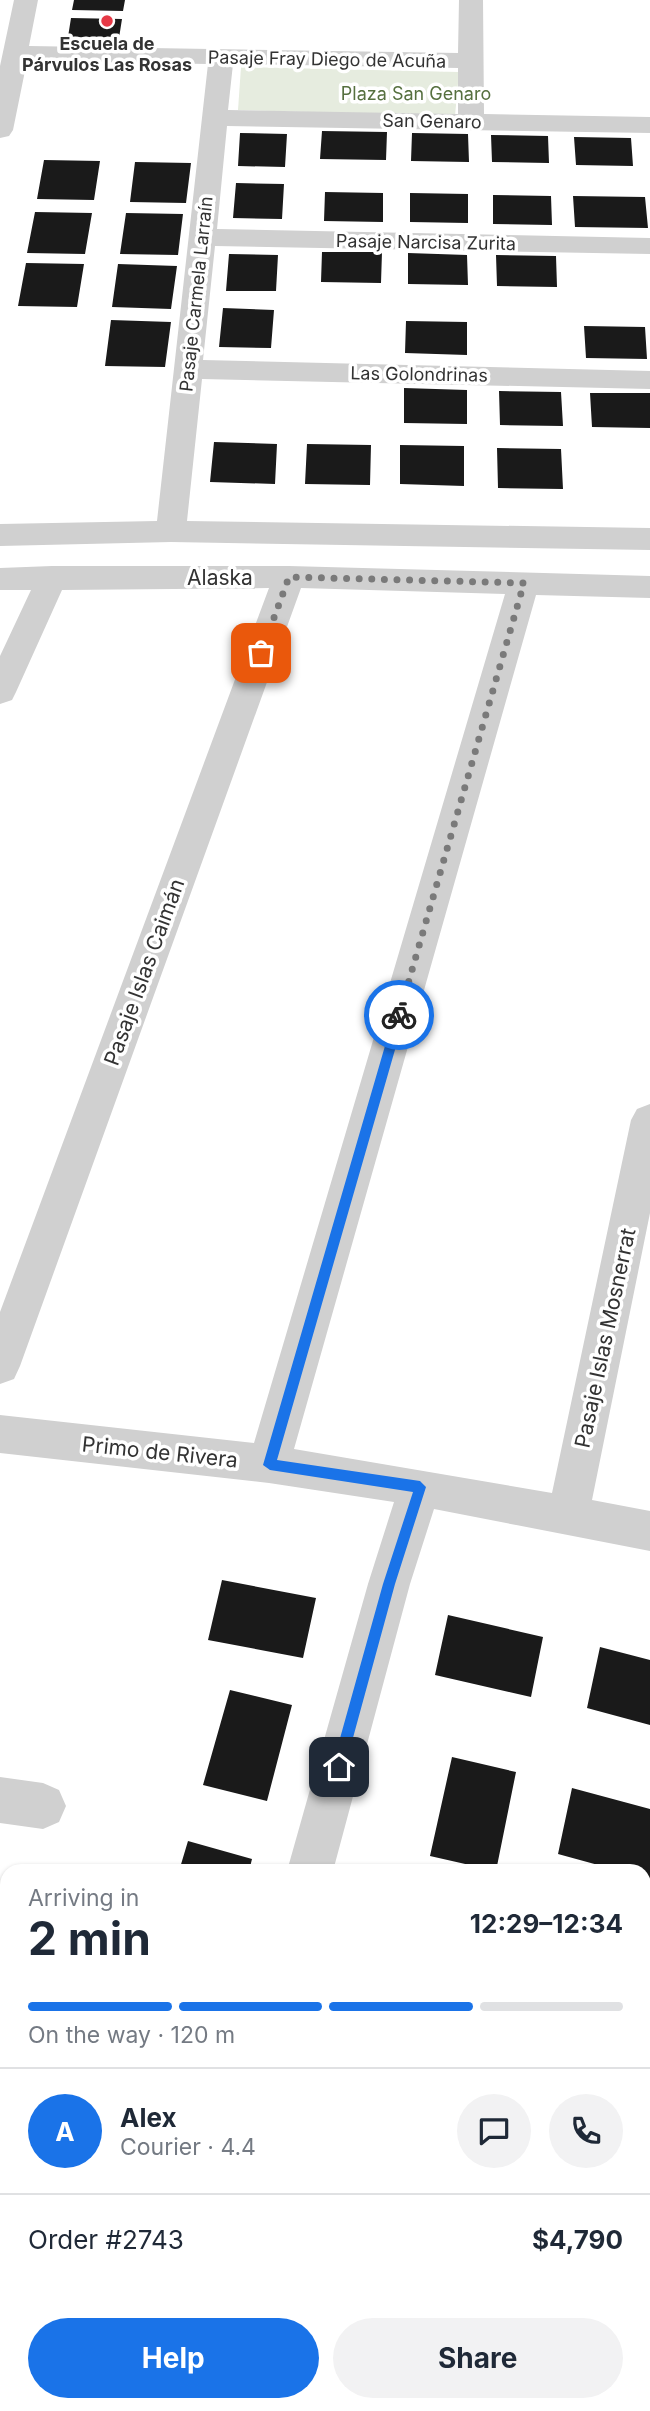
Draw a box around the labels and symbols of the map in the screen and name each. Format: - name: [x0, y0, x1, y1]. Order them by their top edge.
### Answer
- marker: Escuela de Párvulos Las Rosas: [99, 13, 115, 29]
- place label: Escuela de Párvulos Las Rosas: [22, 33, 192, 75]
- street label: Pasaje Fray Diego de Acuña: [208, 46, 446, 72]
- park label: Plaza San Genaro: [341, 83, 491, 104]
- street label: San Genaro: [382, 110, 482, 132]
- street label: Pasaje Carmela Larraín: [175, 195, 217, 393]
- street label: Pasaje Narcisa Zurita: [336, 230, 516, 254]
- street label: Las Golondrinas: [350, 362, 488, 386]
- street label: Alaska: [187, 565, 253, 590]
- pin: [231, 623, 291, 683]
- street label: Pasaje Islas Caimán: [99, 875, 189, 1069]
- courier: [364, 980, 434, 1050]
- street label: Pasaje Islas Mosnerrat: [569, 1226, 641, 1450]
- street label: Primo de Rivera: [81, 1431, 239, 1473]
- pin: [309, 1737, 369, 1797]

